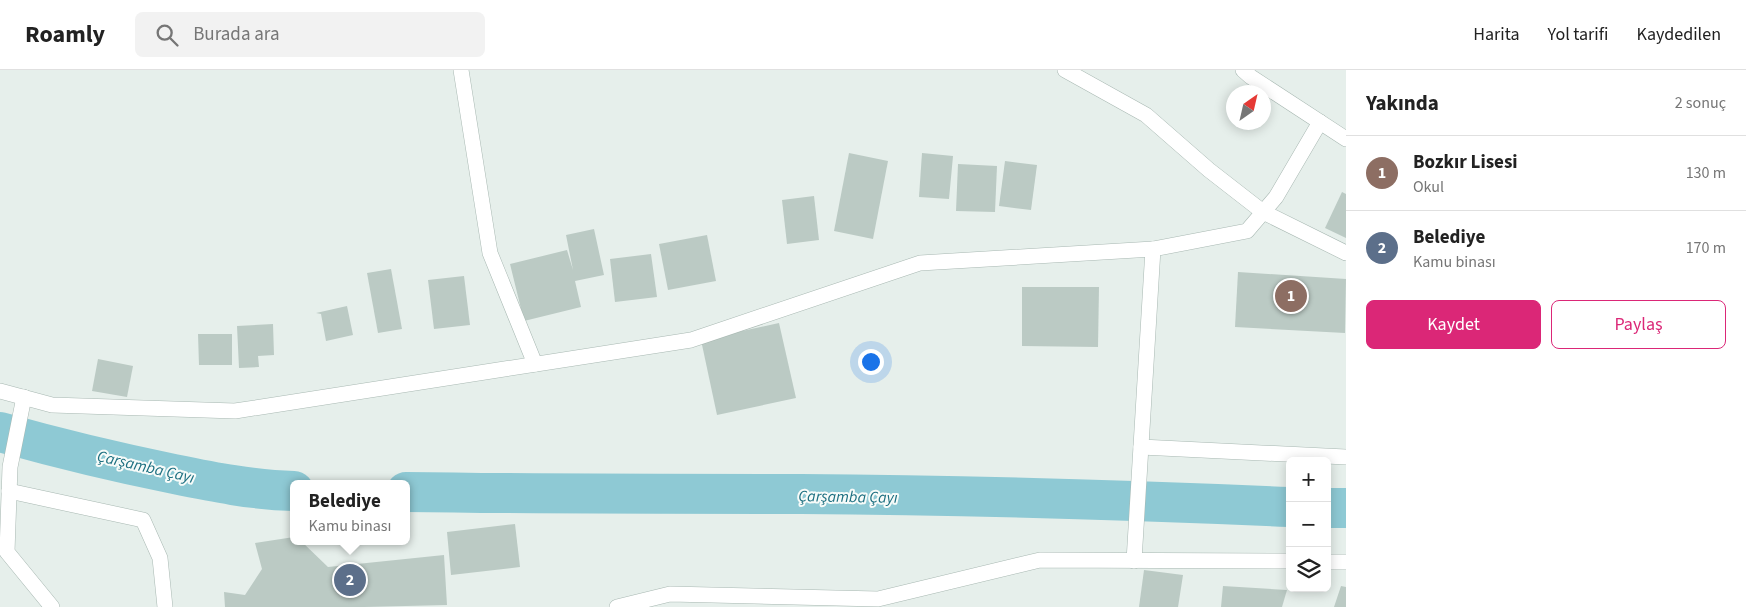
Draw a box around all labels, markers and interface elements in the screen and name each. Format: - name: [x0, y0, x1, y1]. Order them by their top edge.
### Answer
- search box: [135, 12, 485, 57]
- text: Roamly: [25, 17, 105, 52]
- icon: search: [153, 21, 181, 49]
- text: Burada ara: [193, 21, 280, 48]
- text: Harita: [1473, 22, 1520, 47]
- text: Yol tarifi: [1548, 22, 1608, 47]
- text: Kaydedilen: [1636, 22, 1721, 47]
- north arrow: [1226, 85, 1271, 130]
- text: Yakında: [1366, 88, 1439, 118]
- text: 2 sonuç: [1675, 92, 1726, 114]
- text: Bozkır Lisesi: [1413, 149, 1518, 176]
- text: 1: [1378, 162, 1386, 184]
- text: 130 m: [1686, 162, 1726, 184]
- text: Okul: [1413, 176, 1444, 198]
- text: Belediye: [1413, 224, 1485, 251]
- text: 2: [1378, 237, 1386, 259]
- text: 170 m: [1686, 237, 1726, 259]
- text: Kamu binası: [1413, 251, 1496, 273]
- pin: 1: [1275, 277, 1307, 315]
- button: Kaydet: [1366, 300, 1541, 349]
- button: Paylaş: [1551, 300, 1726, 349]
- your location: [858, 349, 884, 375]
- water label: Çarşamba Çayı: [95, 445, 197, 489]
- map controls: [1286, 457, 1331, 592]
- button: +: [1286, 457, 1331, 502]
- popup: [290, 480, 410, 545]
- water label: Çarşamba Çayı: [798, 485, 898, 509]
- text: Belediye: [309, 488, 381, 515]
- button: −: [1286, 502, 1331, 547]
- text: Kamu binası: [309, 515, 391, 537]
- button: layers: [1286, 547, 1331, 592]
- pin: 2: [334, 561, 366, 599]

